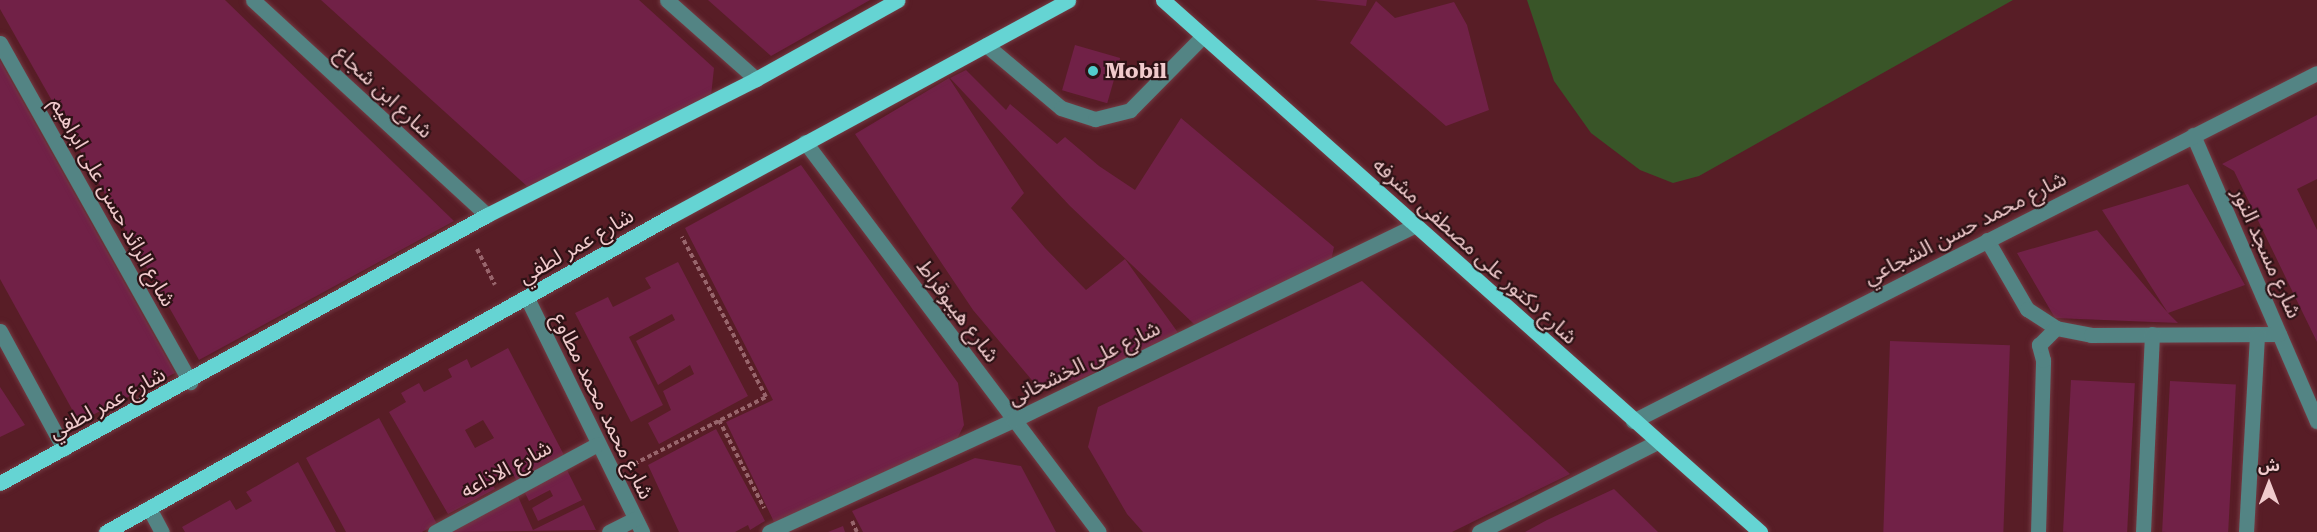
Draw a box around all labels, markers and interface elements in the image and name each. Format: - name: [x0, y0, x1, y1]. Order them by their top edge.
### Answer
- street label: شارع ابن شجاع: [330, 40, 438, 144]
- place label: Mobil: [1105, 58, 1167, 84]
- marker: Mobil: [1086, 64, 1100, 78]
- street label: شارع الرائد حسن على ابراهيم: [45, 93, 181, 311]
- street label: شارع دكتور على مصطفى مشرفه: [1368, 152, 1582, 350]
- street label: شارع محمد حسن الشجاعي: [1860, 166, 2070, 290]
- street label: شارع مسجد النور: [2227, 184, 2307, 322]
- street label: شارع عمر لطفي: [514, 203, 638, 289]
- street label: شارع هيبوقراط: [911, 255, 1005, 367]
- street label: شارع محمد محمد مطاوع: [547, 309, 659, 503]
- street label: شارع على الخشخانى: [1004, 315, 1164, 411]
- street label: شارع عمر لطفي: [44, 362, 170, 444]
- street label: شارع الاذاعه: [456, 435, 556, 503]
- north arrow: [2239, 454, 2299, 514]
- text: ش: [2258, 456, 2280, 475]

